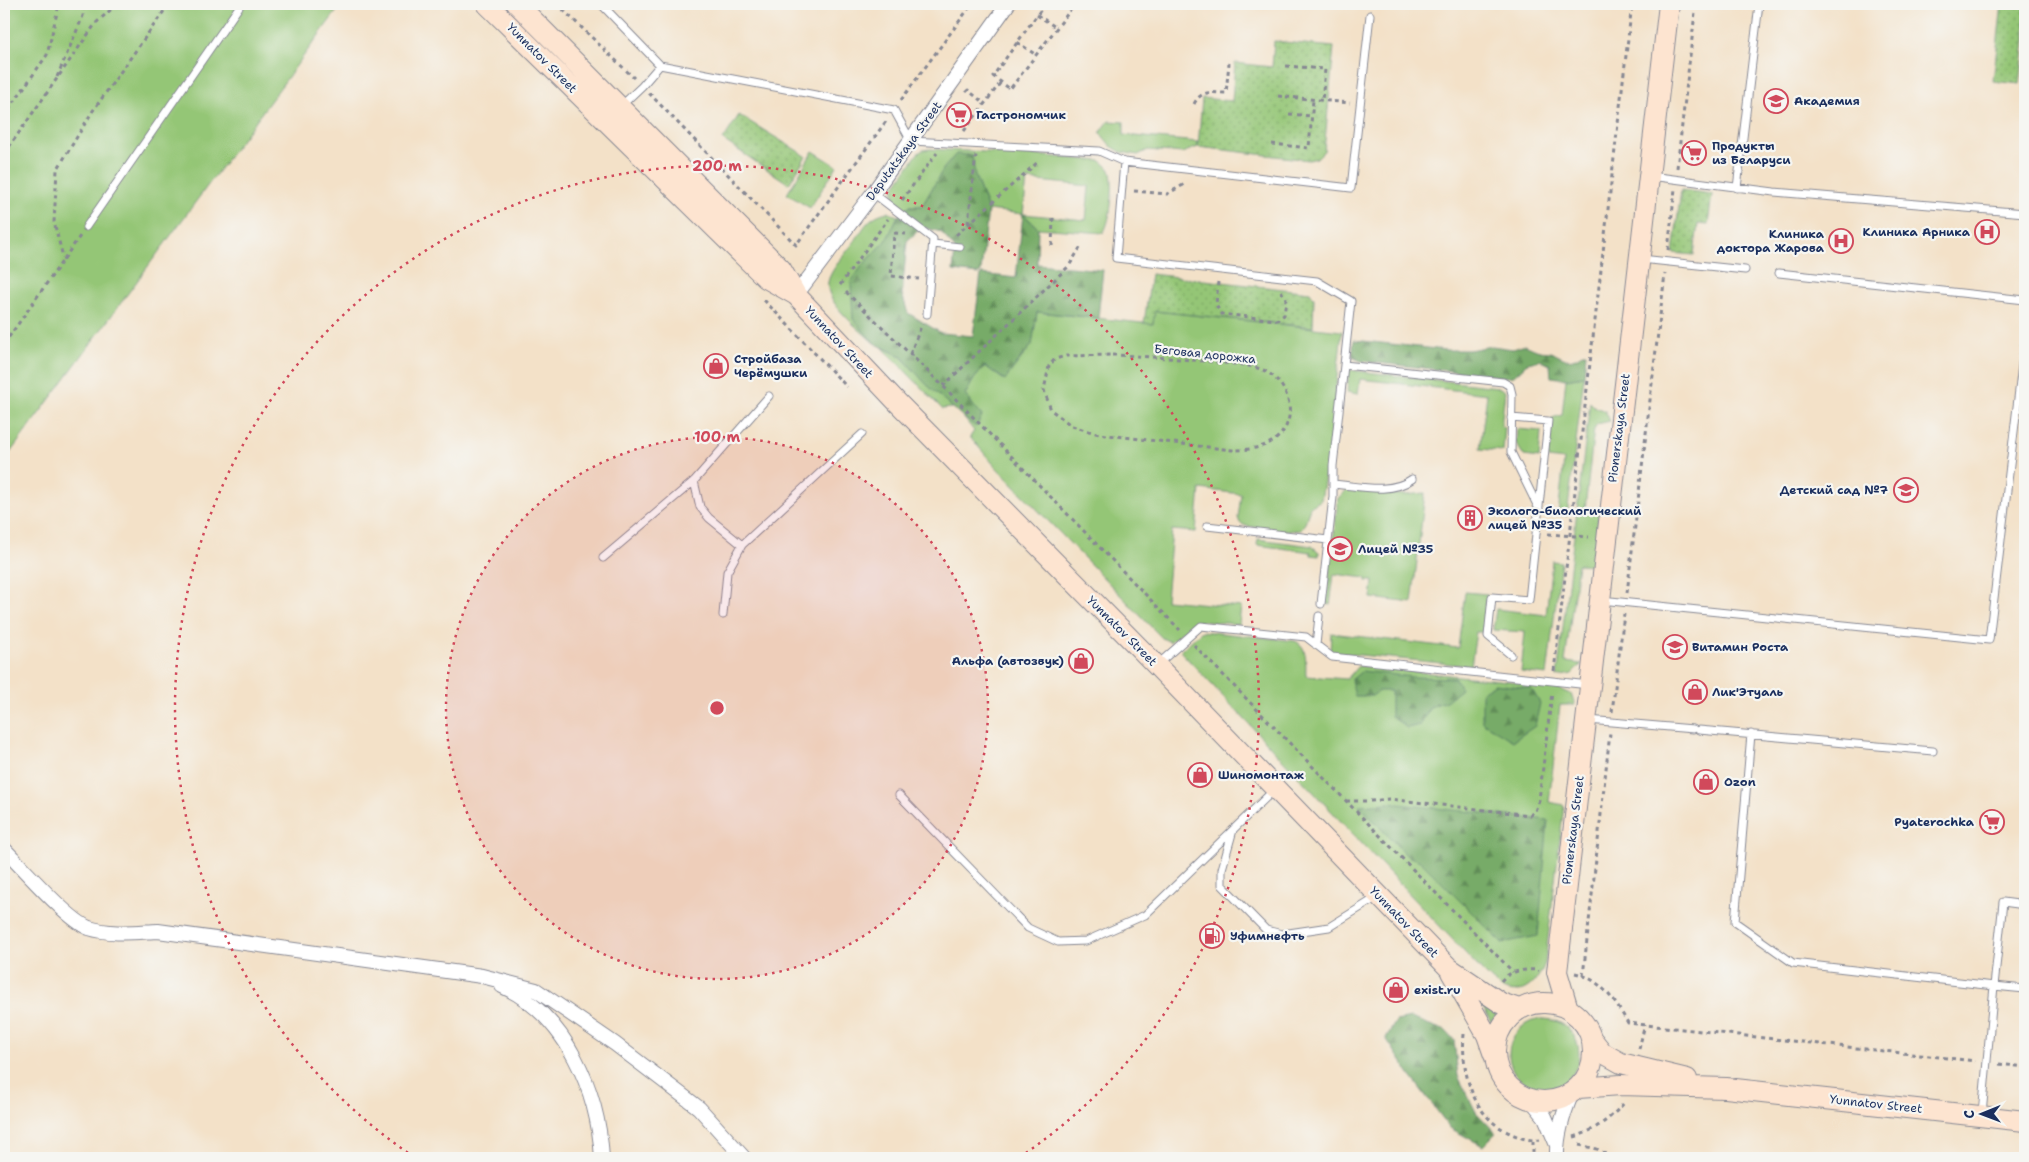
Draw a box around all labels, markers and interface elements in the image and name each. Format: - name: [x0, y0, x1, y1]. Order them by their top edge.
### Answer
- street label: Yunnatov Street: [503, 19, 581, 97]
- school or university icon: Академия: [1763, 88, 1789, 114]
- place label: Академия: [1794, 93, 1860, 109]
- street label: Deputatskaya Street: [863, 98, 945, 204]
- supermarket icon: Гастрономчик: [946, 102, 972, 128]
- place label: Гастрономчик: [976, 107, 1066, 123]
- place label: Продукты из Беларуси: [1712, 138, 1791, 168]
- supermarket icon: Продукты из Беларуси: [1681, 140, 1707, 166]
- text: 200 m: [692, 156, 742, 176]
- hospital icon: Клиника Арника: [1974, 219, 2000, 245]
- place label: Клиника Арника: [1863, 224, 1971, 240]
- place label: Клиника доктора Жарова: [1717, 226, 1825, 256]
- hospital icon: Клиника доктора Жарова: [1828, 228, 1854, 254]
- street label: Yunnatov Street: [801, 303, 877, 381]
- street label: Беговая дорожка: [1153, 341, 1257, 367]
- place label: Стройбаза Черёмушки: [734, 351, 808, 381]
- shop icon: Стройбаза Черёмушки: [703, 353, 729, 379]
- street label: Pionerskaya Street: [1604, 373, 1634, 483]
- text: 100 m: [694, 427, 740, 447]
- school or university icon: Детский сад №7: [1893, 477, 1919, 503]
- place label: Детский сад №7: [1780, 482, 1889, 498]
- place label: Эколого-биологический лицей №35: [1488, 503, 1642, 533]
- building icon: Эколого-биологический лицей №35: [1457, 505, 1483, 531]
- school or university icon: Лицей №35: [1327, 536, 1353, 562]
- place label: Лицей №35: [1358, 541, 1433, 557]
- street label: Yunnatov Street: [1083, 592, 1161, 670]
- school or university icon: Витамин Роста: [1662, 634, 1688, 660]
- place label: Витамин Роста: [1692, 639, 1789, 655]
- shop icon: Альфа (автозвук): [1068, 648, 1094, 674]
- place label: Альфа (автозвук): [952, 653, 1064, 669]
- shop icon: Лик'Этуаль: [1682, 679, 1708, 705]
- place label: Лик'Этуаль: [1712, 684, 1784, 700]
- centre of rings: [708, 699, 726, 717]
- shop icon: Шиномонтаж: [1187, 762, 1213, 788]
- place label: Шиномонтаж: [1218, 767, 1305, 783]
- shop icon: Ozon: [1693, 769, 1719, 795]
- place label: Ozon: [1724, 774, 1756, 790]
- street label: Pionerskaya Street: [1558, 775, 1588, 885]
- supermarket icon: Pyaterochka: [1979, 809, 2005, 835]
- place label: Pyaterochka: [1894, 814, 1975, 830]
- street label: Yunnatov Street: [1366, 883, 1442, 961]
- fuel station icon: Уфимнефть: [1199, 923, 1225, 949]
- place label: Уфимнефть: [1230, 928, 1305, 944]
- shop icon: exist.ru: [1383, 977, 1409, 1003]
- place label: exist.ru: [1414, 982, 1461, 998]
- north arrow: [1956, 1090, 2006, 1140]
- street label: Yunnatov Street: [1829, 1091, 1923, 1117]
- text: С: [1960, 1110, 1978, 1119]

